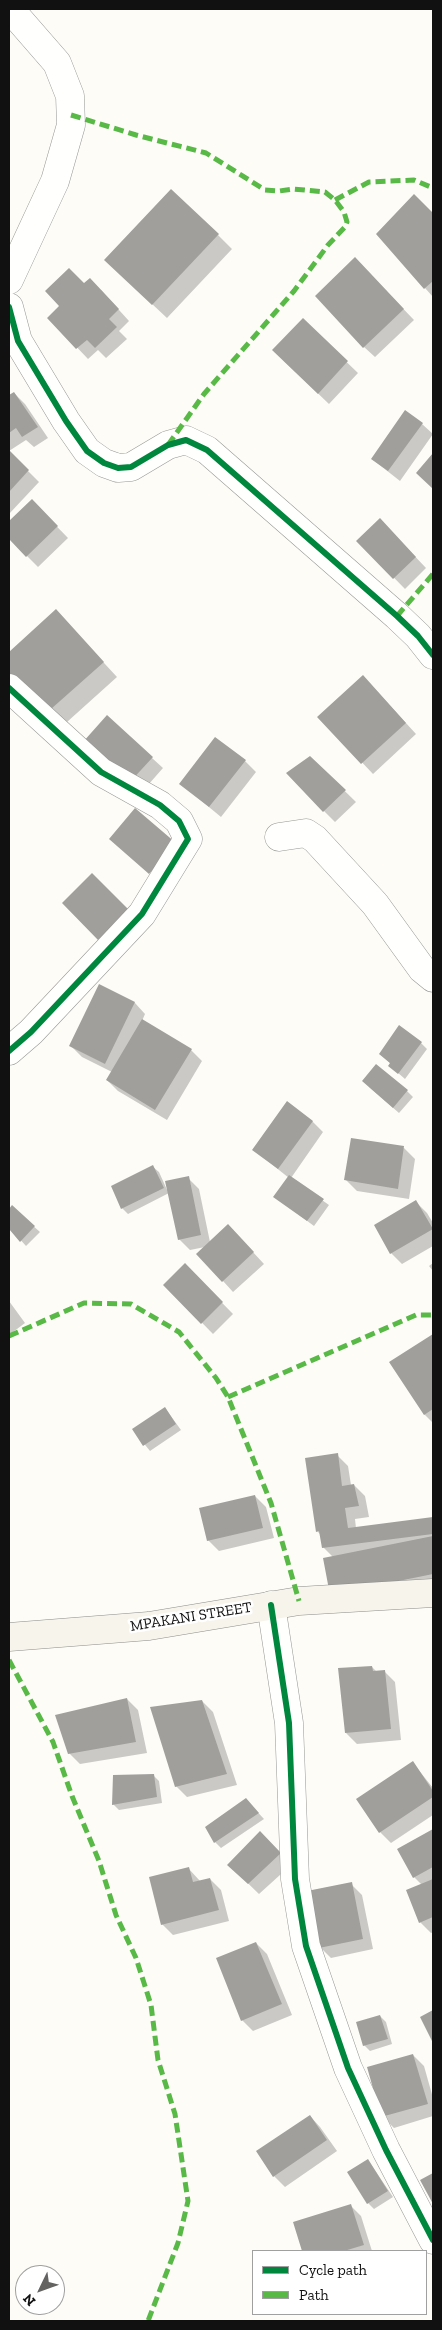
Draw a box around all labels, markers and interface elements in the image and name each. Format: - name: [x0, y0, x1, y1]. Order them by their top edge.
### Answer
- street label: MPAKANI STREET: [129, 1598, 253, 1636]
- legend: [252, 2250, 427, 2315]
- text: Cycle path: [299, 2261, 367, 2279]
- north arrow: [15, 2265, 65, 2315]
- text: Path: [299, 2286, 329, 2304]
- text: N: [19, 2290, 39, 2309]

